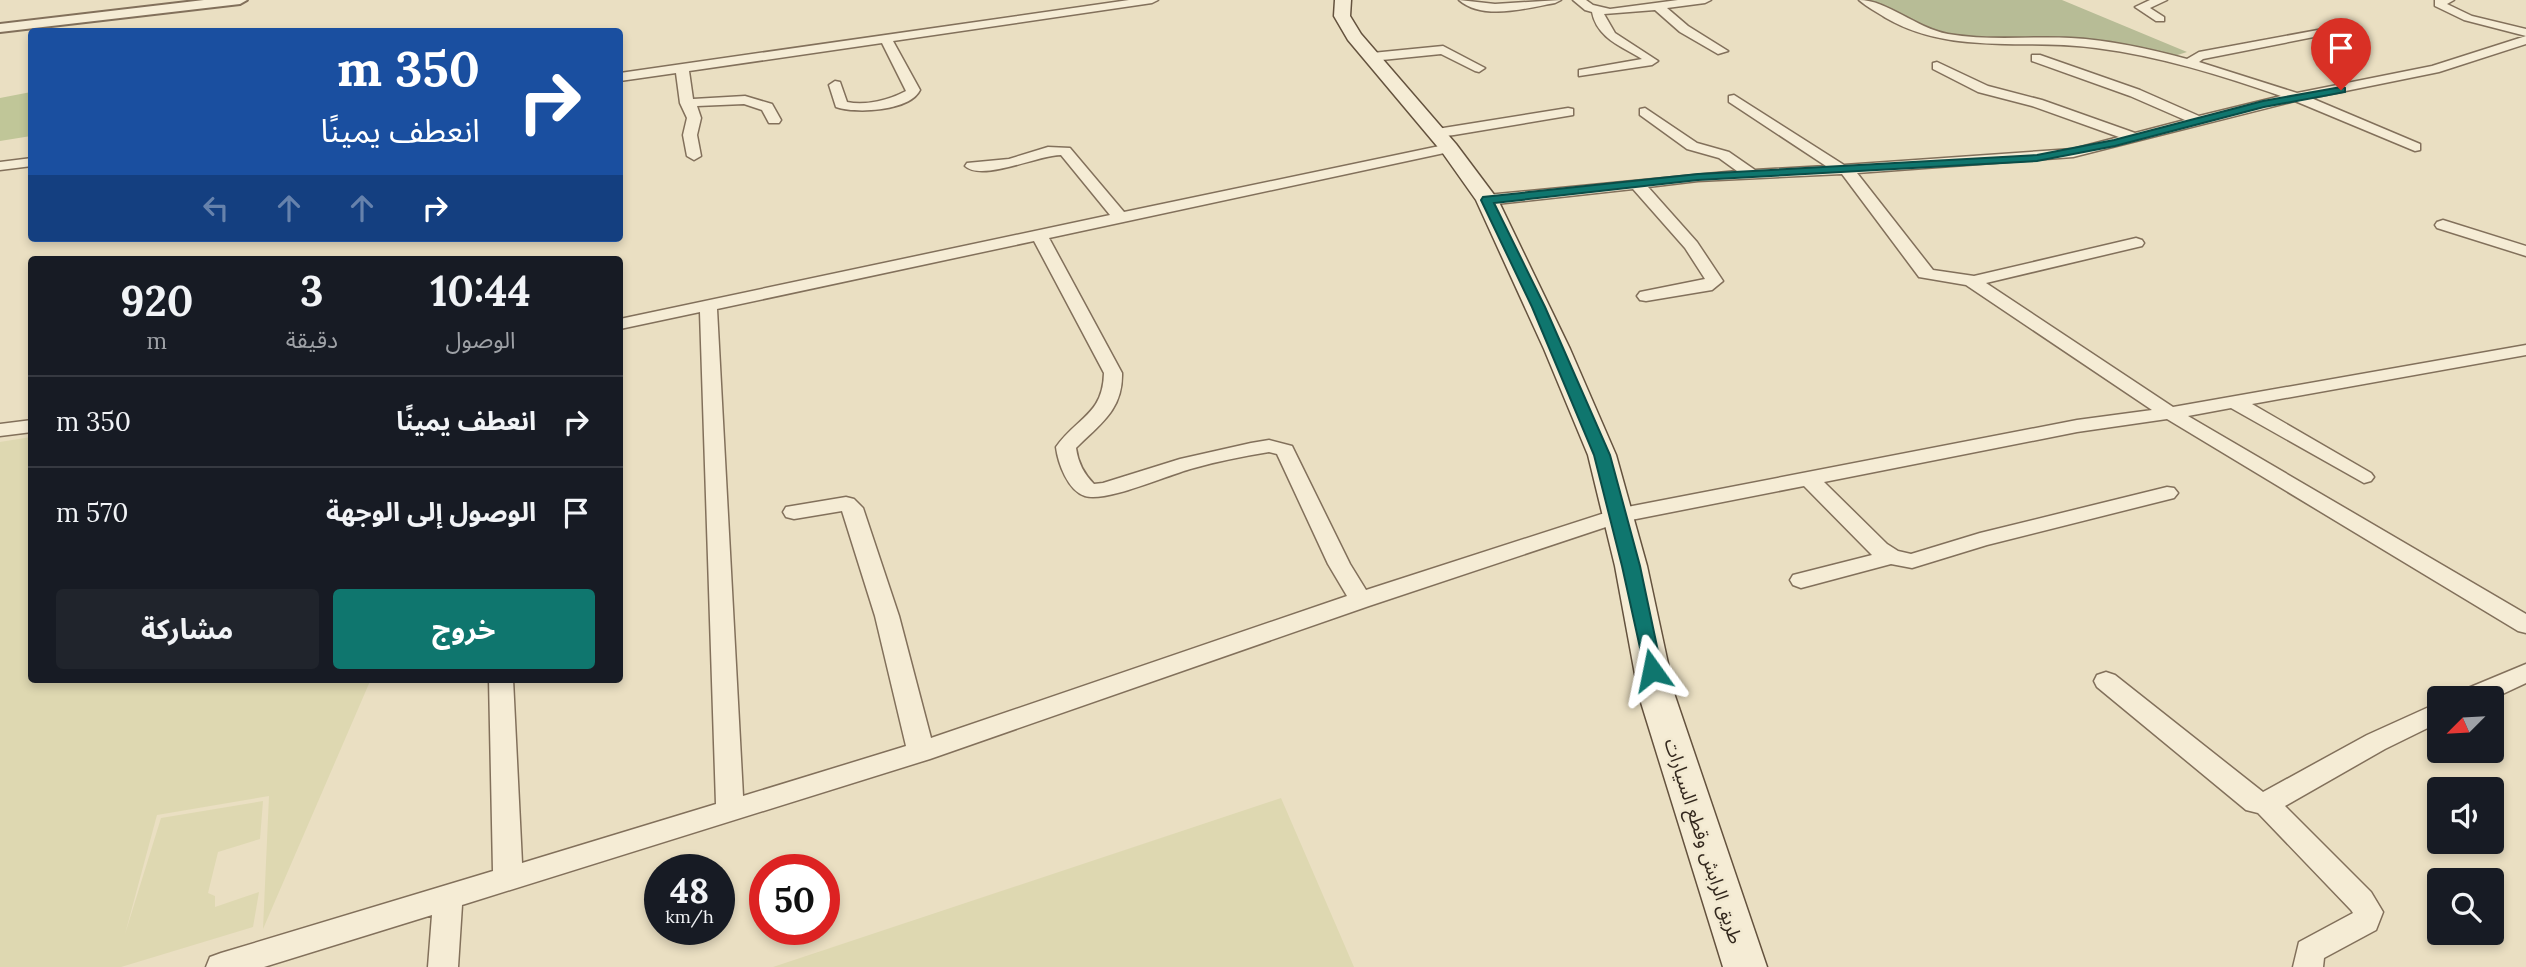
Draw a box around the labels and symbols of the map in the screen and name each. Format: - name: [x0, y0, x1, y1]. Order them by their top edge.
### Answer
- pin: [2311, 18, 2371, 90]
- position arrow: [1615, 633, 1689, 707]
- north arrow: [2427, 686, 2504, 763]
- street label: طريق الرابش وقطع السيارات: [1657, 735, 1749, 948]
- speed limit sign: 50: [749, 854, 840, 945]

